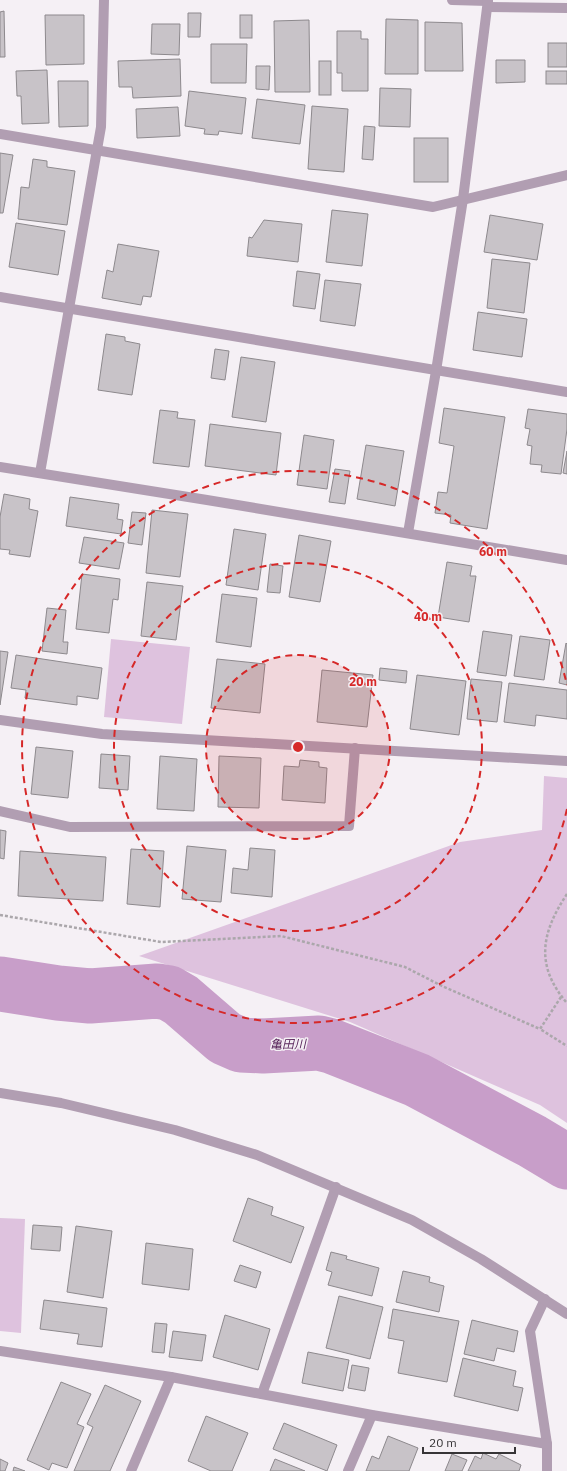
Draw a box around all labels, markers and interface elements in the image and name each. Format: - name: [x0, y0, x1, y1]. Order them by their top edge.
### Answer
- text: 60 m: [479, 544, 507, 559]
- text: 40 m: [414, 609, 442, 624]
- text: 20 m: [349, 674, 377, 689]
- centre of rings: [291, 740, 305, 754]
- water label: 亀田川: [270, 1036, 308, 1052]
- scale bar: [423, 1429, 515, 1455]
- text: 20 m: [429, 1435, 457, 1450]

